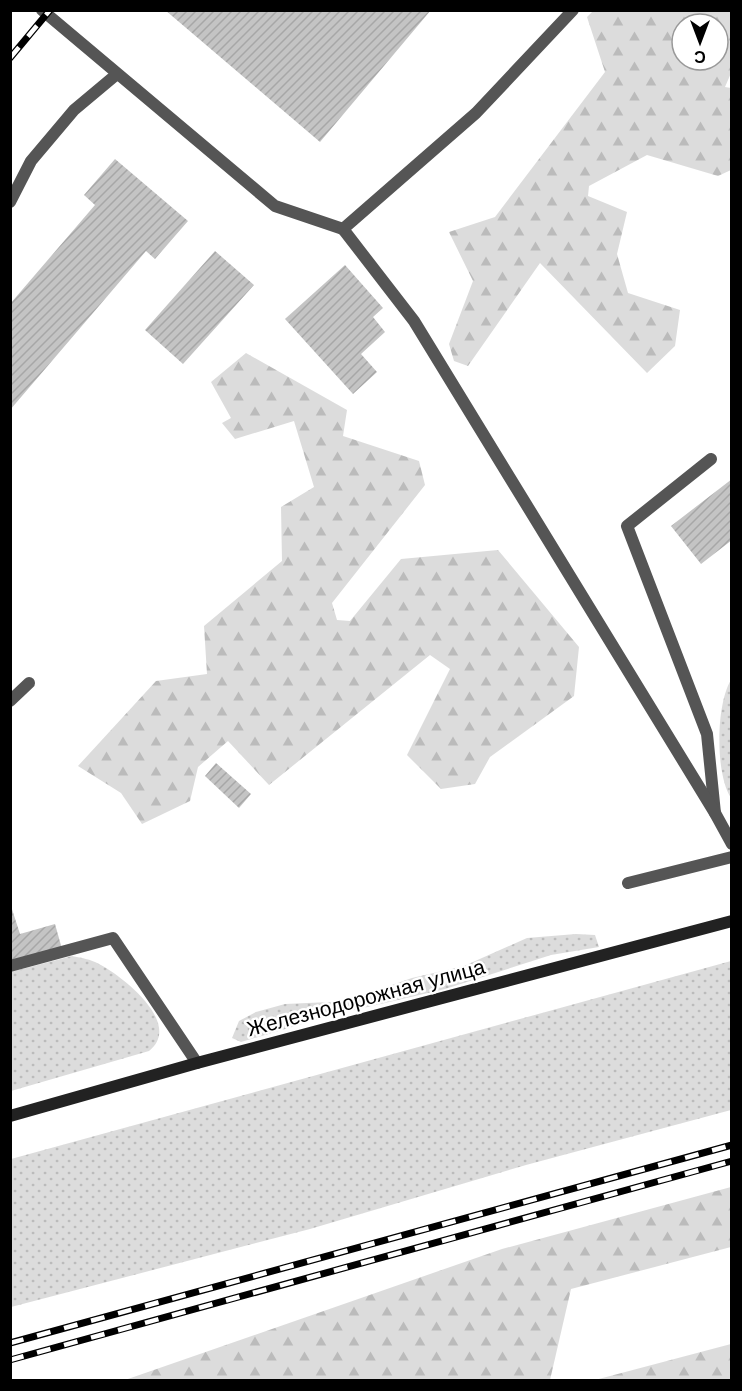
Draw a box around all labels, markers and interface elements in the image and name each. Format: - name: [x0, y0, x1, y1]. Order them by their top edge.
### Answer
- north arrow: [670, 12, 730, 72]
- text: С: [694, 48, 706, 65]
- street label: Железнодорожная улица: [244, 955, 488, 1040]

